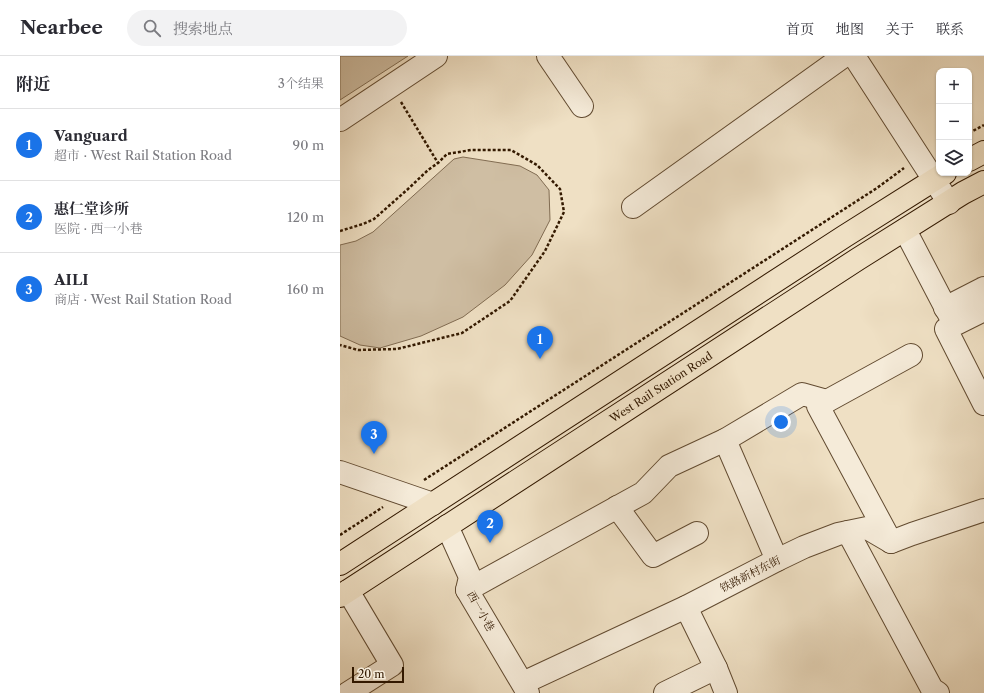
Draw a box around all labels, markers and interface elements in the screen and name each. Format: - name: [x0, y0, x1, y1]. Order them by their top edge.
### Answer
- search box: [127, 10, 407, 46]
- text: Nearbee: [20, 16, 103, 39]
- icon: search: [141, 17, 163, 39]
- text: 搜索地点: [173, 19, 233, 38]
- text: 首页: [786, 20, 814, 38]
- text: 地图: [836, 20, 864, 38]
- text: 关于: [886, 20, 914, 38]
- text: 联系: [936, 20, 964, 38]
- map controls: [936, 68, 972, 176]
- button: +: [936, 68, 972, 104]
- text: 附近: [16, 74, 50, 94]
- text: 3个结果: [278, 75, 324, 91]
- button: −: [936, 104, 972, 140]
- text: Vanguard: [54, 126, 128, 145]
- text: 1: [26, 137, 32, 153]
- text: 90 m: [293, 137, 324, 153]
- button: layers: [936, 140, 972, 176]
- text: 超市 · West Rail Station Road: [54, 147, 232, 163]
- text: 惠仁堂诊所: [54, 199, 129, 218]
- text: 2: [25, 209, 33, 225]
- text: 120 m: [287, 209, 324, 225]
- text: 医院 · 西一小巷: [54, 220, 143, 236]
- text: AILI: [54, 270, 89, 289]
- text: 3: [25, 281, 33, 297]
- text: 160 m: [287, 281, 324, 297]
- text: 商店 · West Rail Station Road: [54, 291, 232, 307]
- pin: 1: [527, 326, 553, 359]
- street label: West Rail Station Road: [606, 348, 715, 426]
- your location: [771, 412, 791, 432]
- pin: 3: [361, 421, 387, 454]
- pin: 2: [477, 510, 503, 543]
- street label: 铁路新村东街: [717, 553, 783, 595]
- street label: 西一小巷: [464, 588, 498, 634]
- scale bar: [352, 665, 404, 684]
- text: 20 m: [358, 667, 384, 681]

